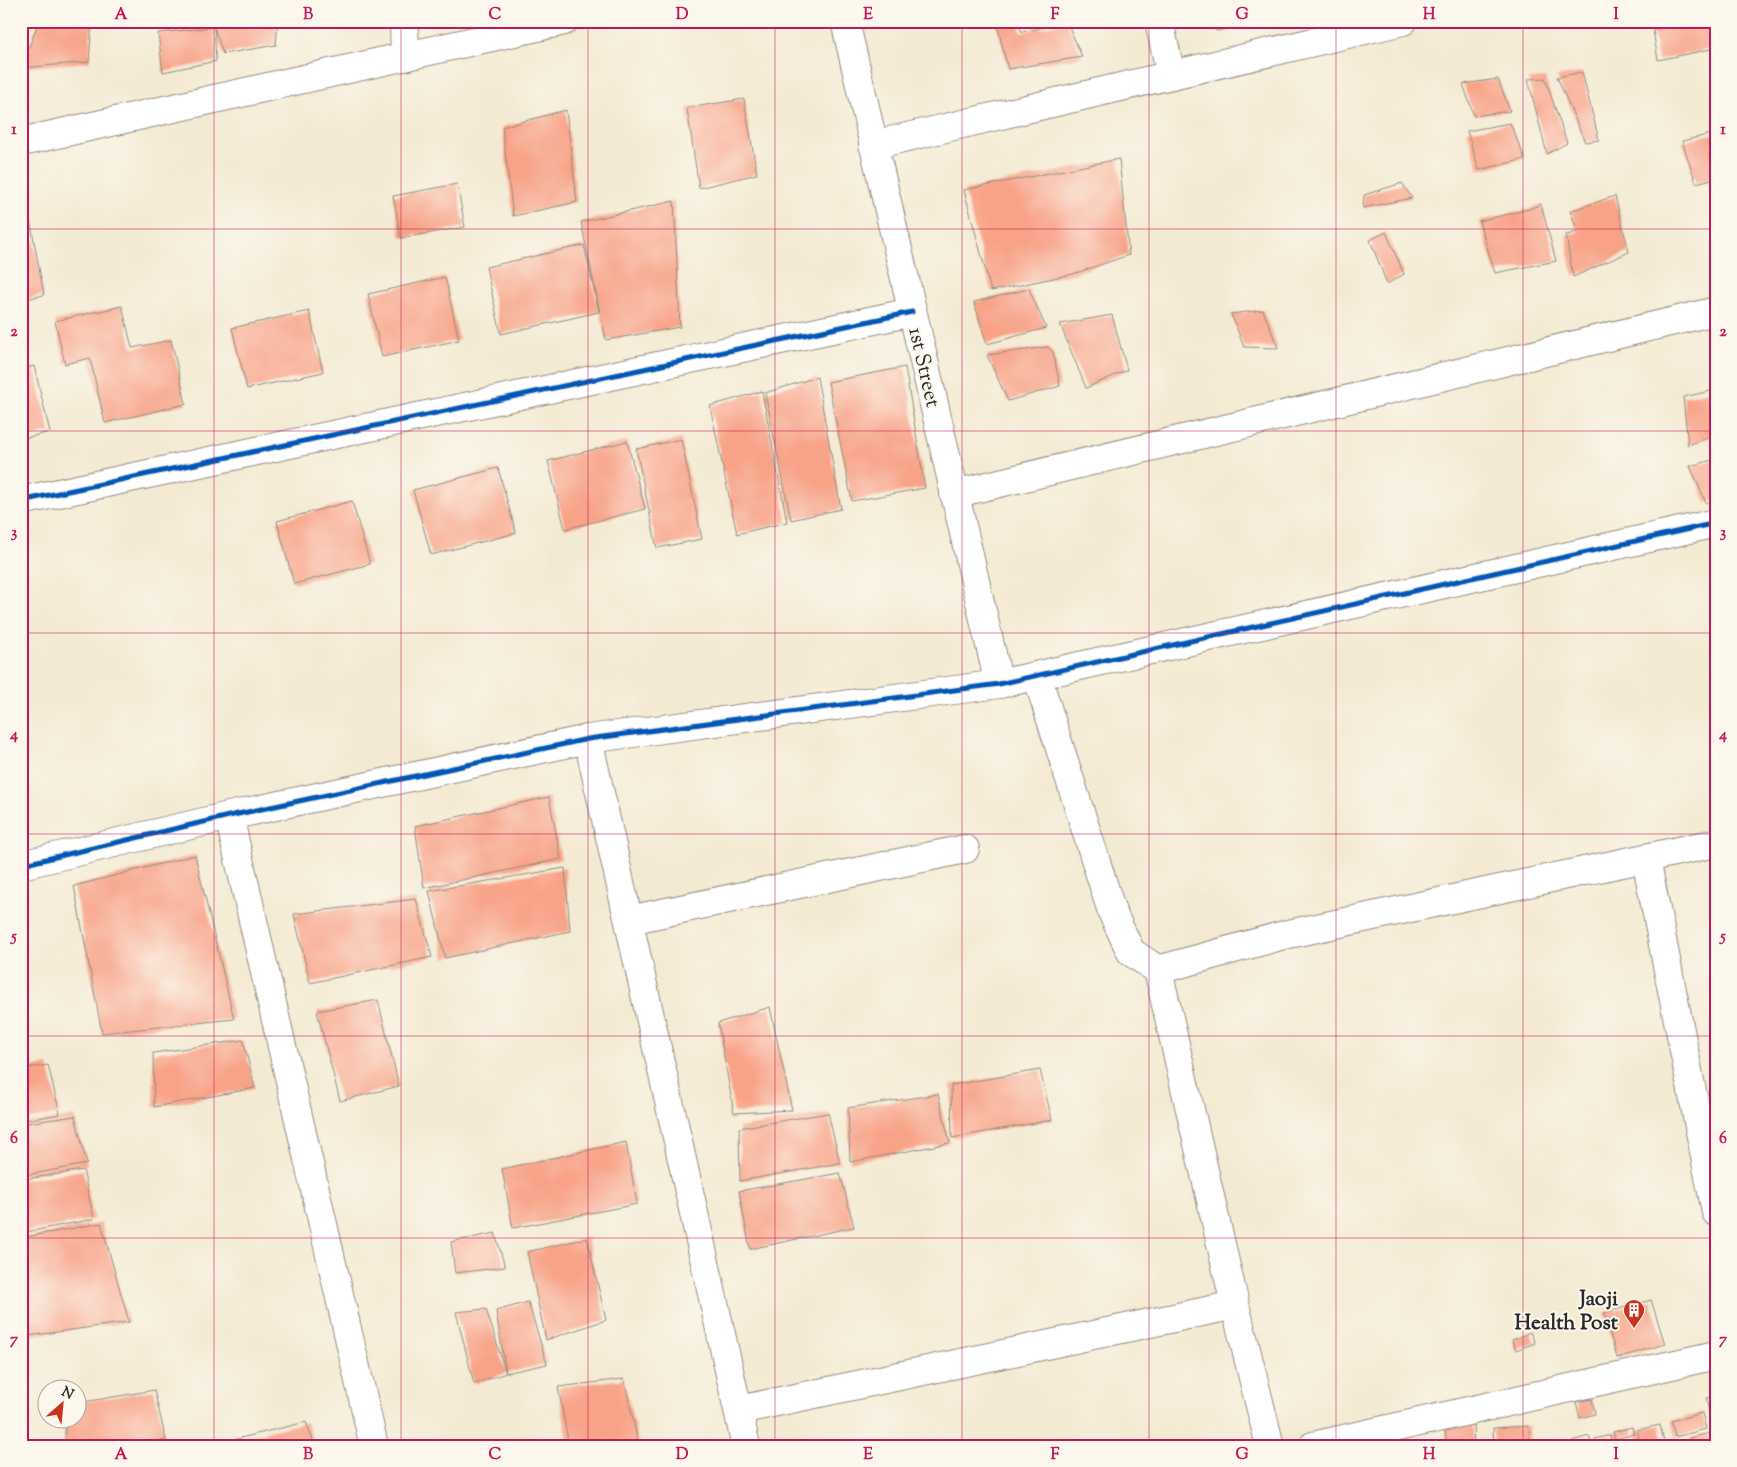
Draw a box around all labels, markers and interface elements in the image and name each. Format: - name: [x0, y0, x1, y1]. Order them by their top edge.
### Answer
- text: A: [115, 4, 128, 27]
- text: B: [303, 4, 313, 27]
- text: C: [489, 4, 502, 27]
- text: D: [676, 4, 689, 27]
- text: E: [863, 4, 873, 27]
- text: F: [1051, 4, 1060, 27]
- text: G: [1235, 4, 1249, 27]
- text: H: [1423, 4, 1436, 27]
- text: I: [1613, 4, 1619, 27]
- text: 1: [11, 119, 17, 142]
- text: 1: [1720, 119, 1726, 142]
- text: 2: [10, 321, 18, 344]
- text: 2: [1719, 321, 1727, 344]
- street label: 1st Street: [899, 324, 947, 410]
- text: 3: [11, 522, 18, 545]
- text: 3: [1720, 522, 1727, 545]
- text: 4: [9, 724, 18, 747]
- text: 4: [1718, 724, 1727, 747]
- text: 5: [9, 926, 17, 949]
- text: 5: [1718, 926, 1726, 949]
- text: 6: [10, 1128, 18, 1151]
- text: 6: [1719, 1128, 1727, 1151]
- place label: Jaoji Health Post: [1514, 1285, 1619, 1339]
- building icon: Jaoji Health Post: [1622, 1298, 1646, 1329]
- text: 7: [10, 1329, 19, 1352]
- text: 7: [1719, 1329, 1728, 1352]
- north arrow: [38, 1380, 88, 1430]
- text: N: [57, 1383, 77, 1406]
- text: A: [115, 1444, 128, 1467]
- text: B: [303, 1444, 313, 1467]
- text: C: [489, 1444, 502, 1467]
- text: D: [676, 1444, 689, 1467]
- text: E: [863, 1444, 873, 1467]
- text: F: [1051, 1444, 1060, 1467]
- text: G: [1235, 1444, 1249, 1467]
- text: H: [1423, 1444, 1436, 1467]
- text: I: [1613, 1444, 1619, 1467]

